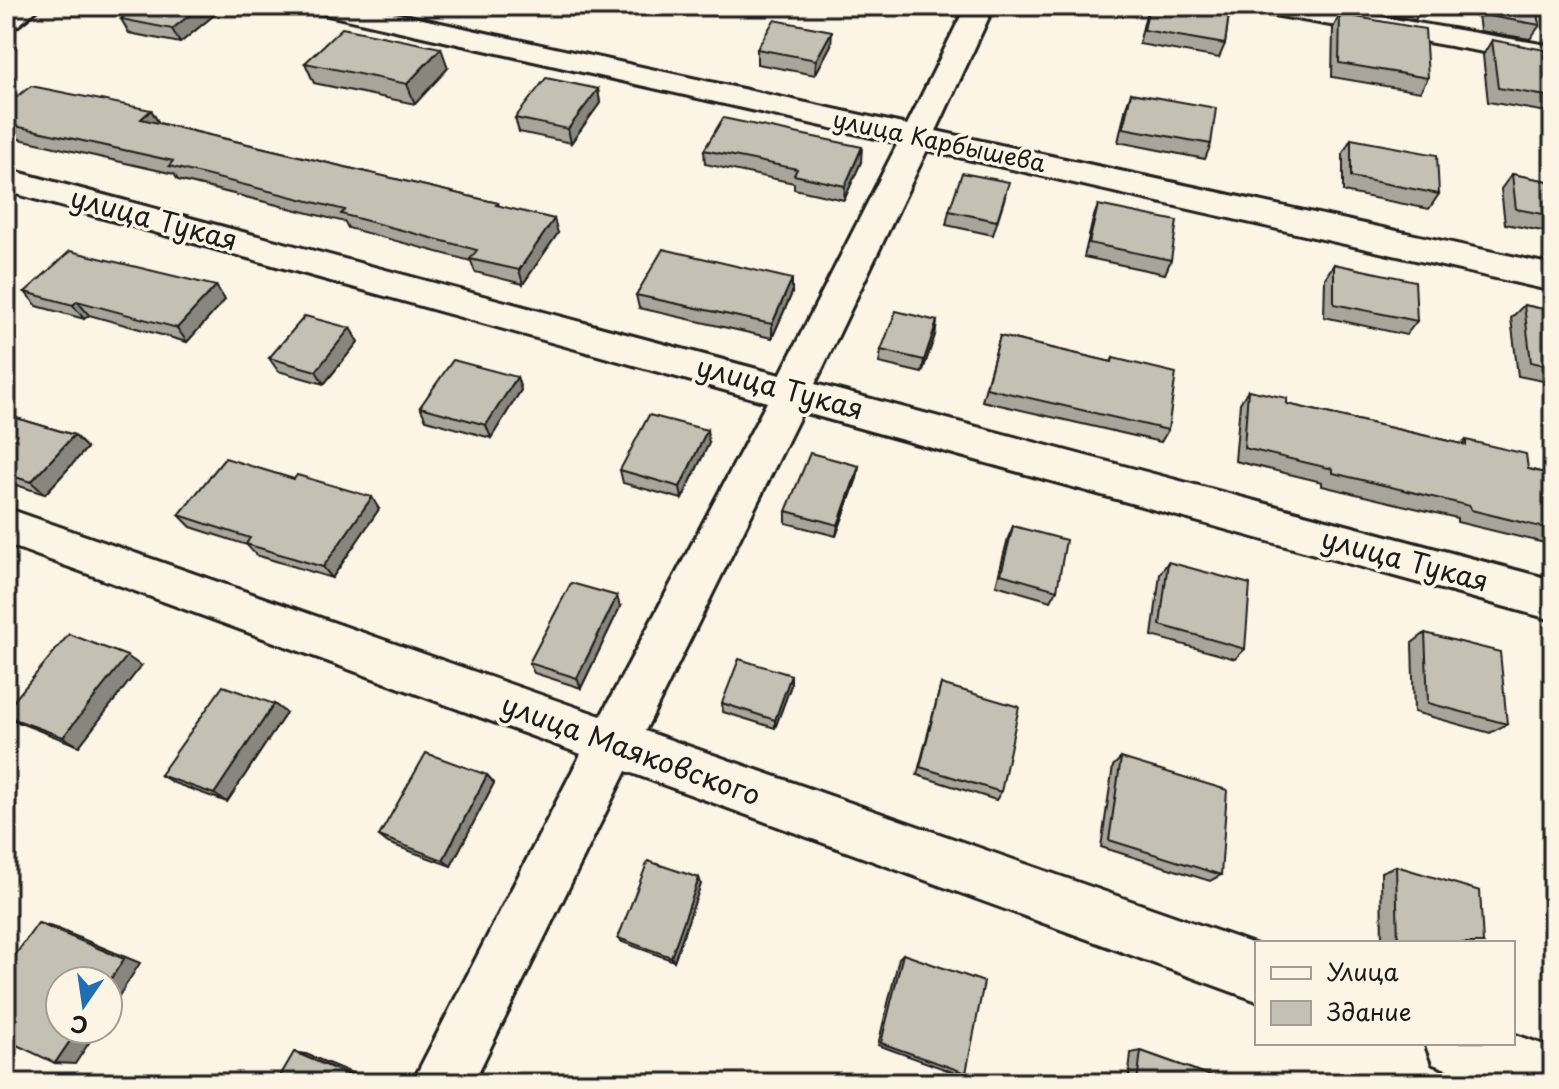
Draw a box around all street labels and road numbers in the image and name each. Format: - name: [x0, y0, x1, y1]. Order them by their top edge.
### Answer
- street label: улица Карбышева: [830, 100, 1049, 180]
- street label: улица Тукая: [66, 175, 243, 261]
- street label: улица Тукая: [692, 344, 869, 430]
- street label: улица Тукая: [1317, 516, 1494, 602]
- street label: улица Маяковского: [496, 682, 767, 815]

